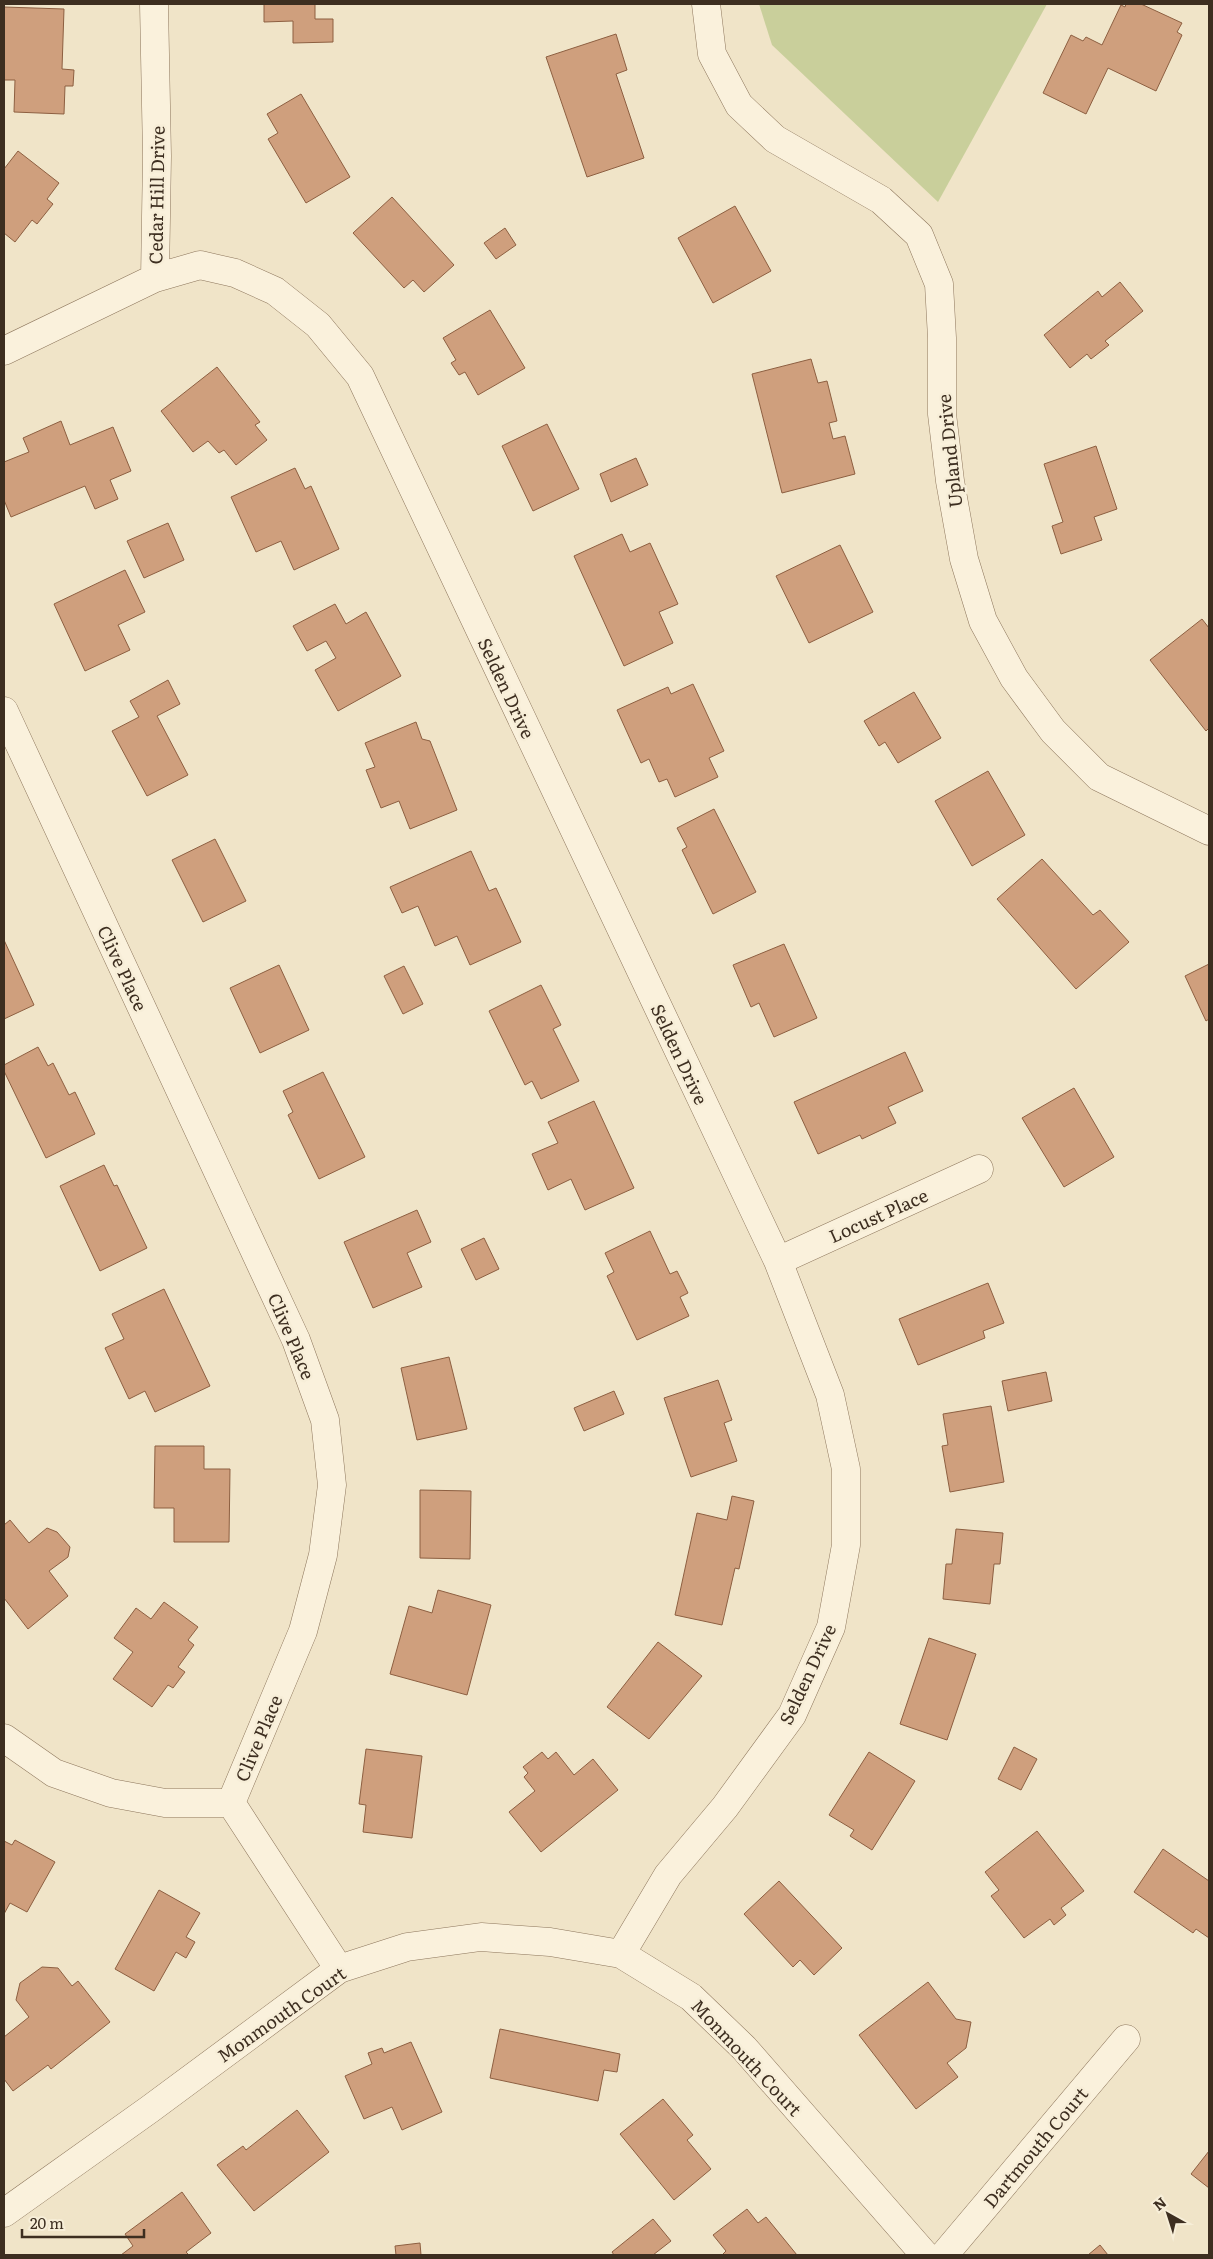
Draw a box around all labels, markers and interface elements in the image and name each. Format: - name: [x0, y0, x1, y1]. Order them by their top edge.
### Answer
- street label: Cedar Hill Drive: [141, 125, 171, 265]
- street label: Upland Drive: [930, 393, 968, 509]
- street label: Selden Drive: [472, 633, 542, 743]
- street label: Clive Place: [91, 921, 155, 1015]
- street label: Selden Drive: [645, 999, 715, 1109]
- street label: Locust Place: [824, 1181, 932, 1249]
- street label: Clive Place: [262, 1289, 322, 1383]
- street label: Selden Drive: [772, 1619, 842, 1729]
- street label: Clive Place: [228, 1691, 288, 1785]
- street label: Monmouth Court: [211, 1959, 351, 2069]
- street label: Monmouth Court: [685, 1992, 809, 2122]
- street label: Dartmouth Court: [976, 2080, 1094, 2213]
- north arrow: [1143, 2189, 1193, 2239]
- text: N: [1148, 2191, 1170, 2215]
- scale bar: [22, 2206, 145, 2238]
- text: 20 m: [30, 2211, 64, 2234]

